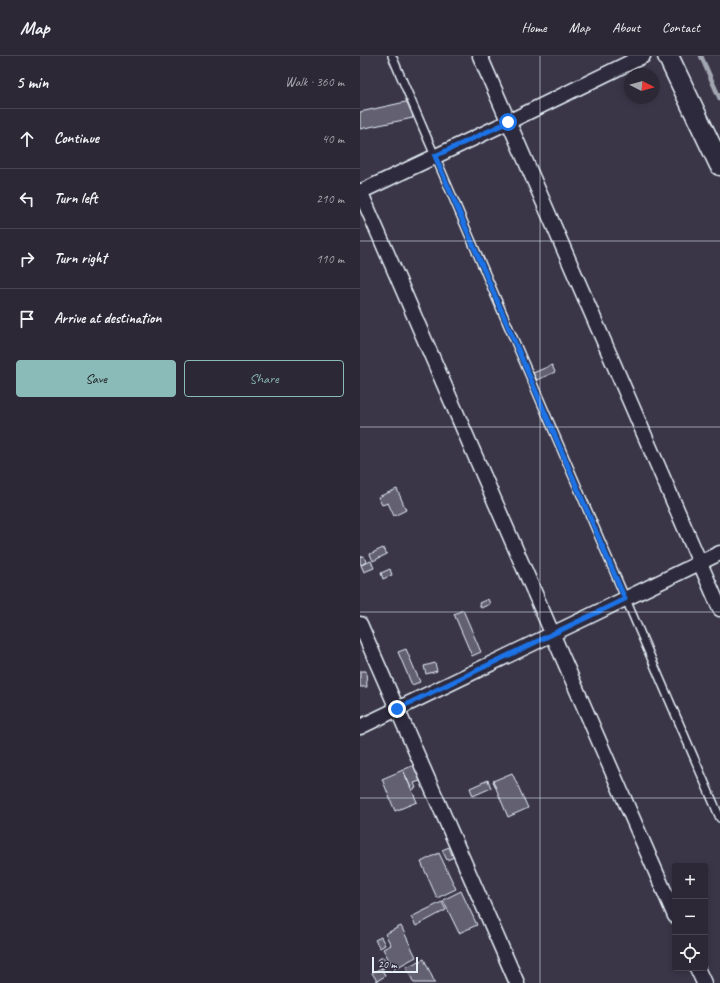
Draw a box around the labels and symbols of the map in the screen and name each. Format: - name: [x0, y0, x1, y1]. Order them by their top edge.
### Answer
- north arrow: [624, 68, 660, 104]
- route start: [499, 113, 517, 131]
- route end: [388, 700, 406, 718]
- scale bar: [372, 955, 418, 974]

